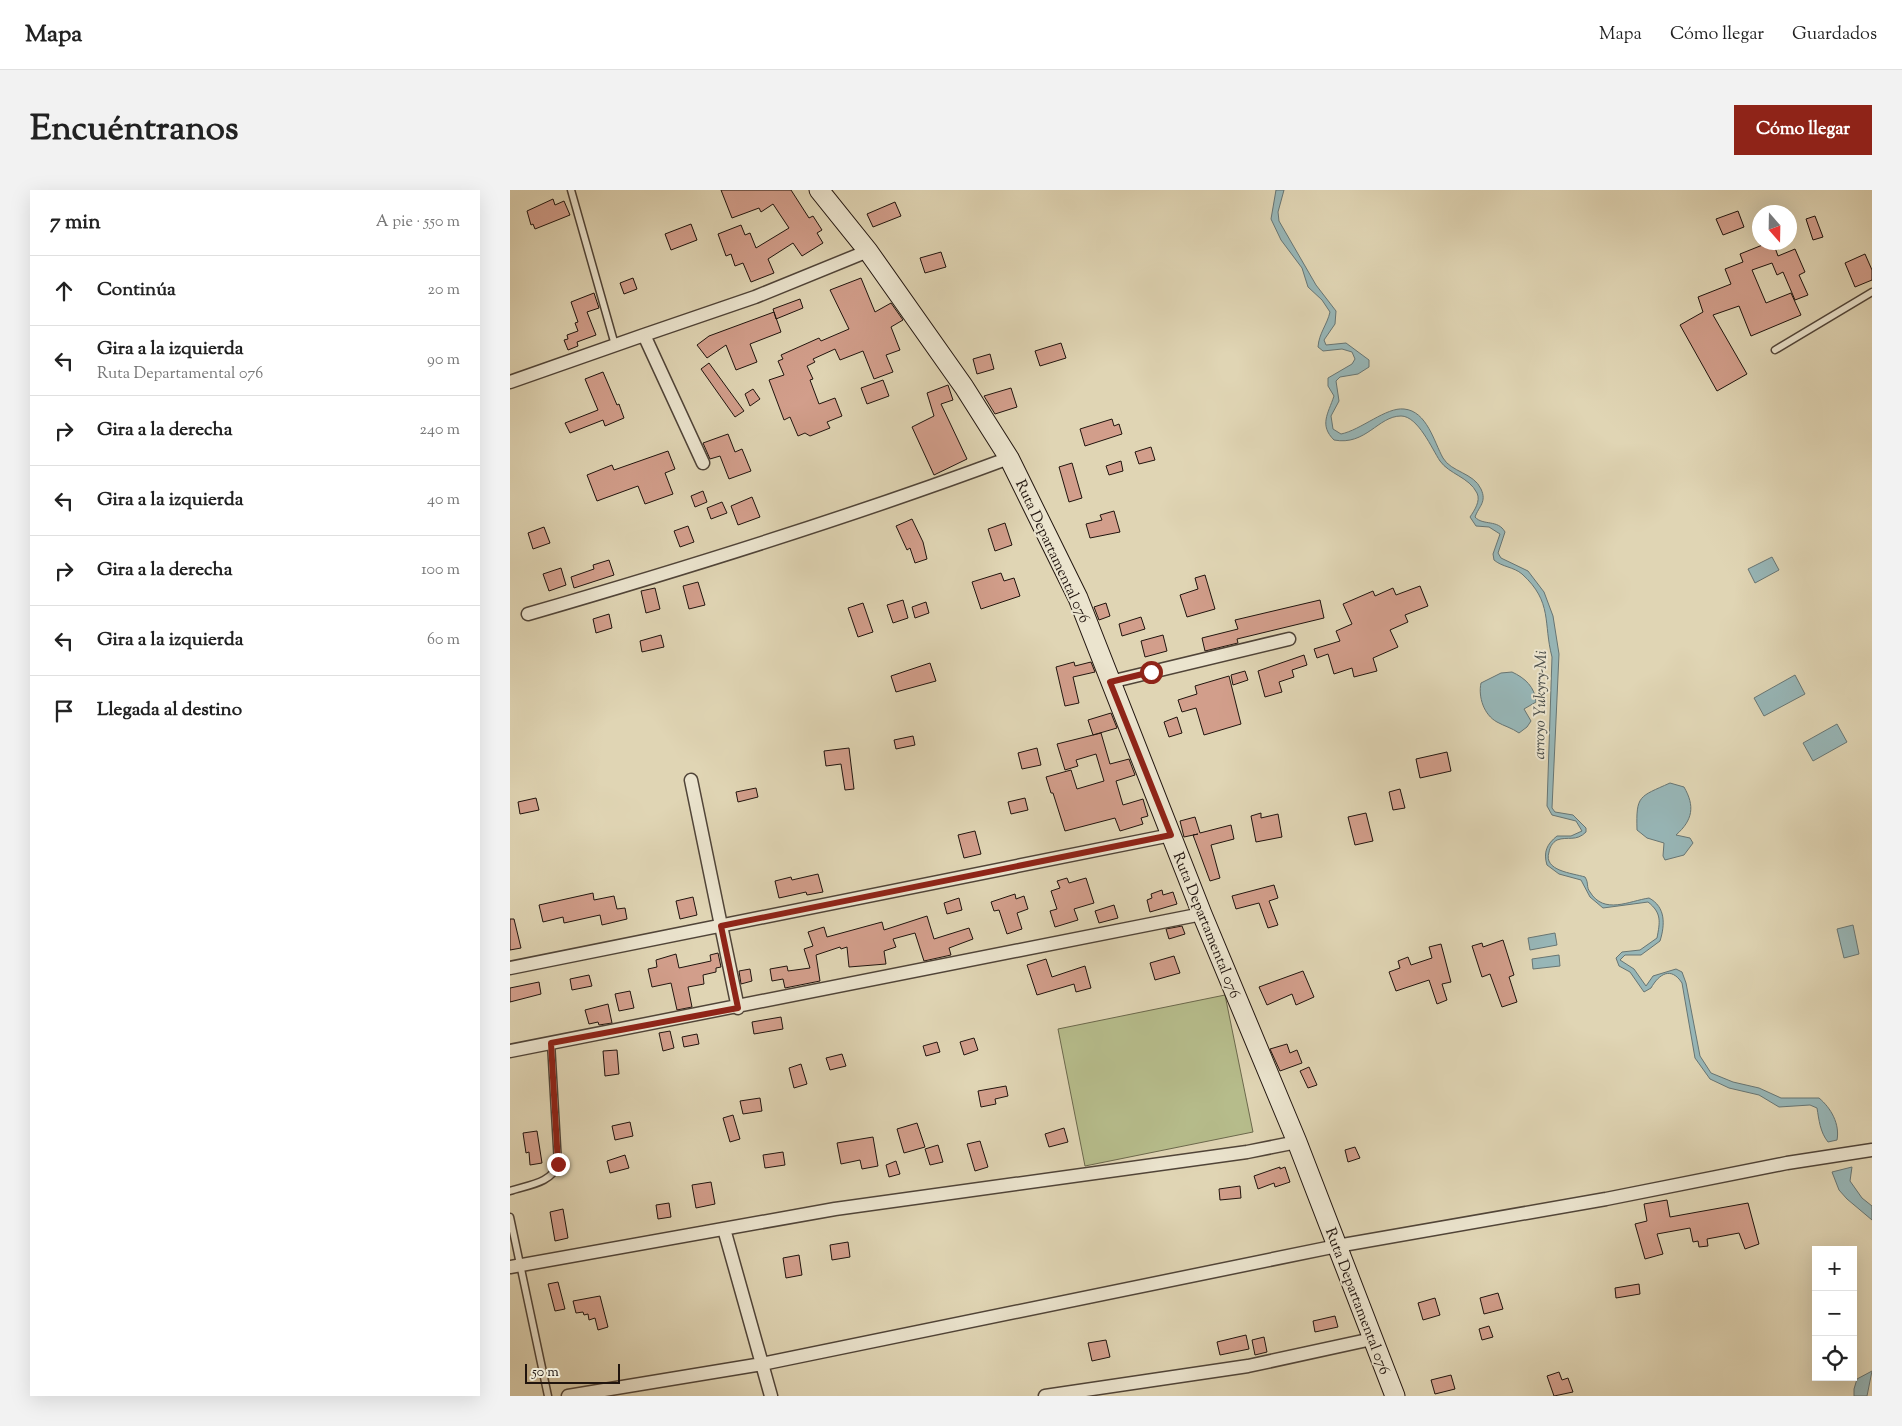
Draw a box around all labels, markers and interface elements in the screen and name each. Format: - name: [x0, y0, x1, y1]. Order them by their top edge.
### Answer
- text: Mapa: [25, 18, 82, 52]
- text: Mapa: [1599, 22, 1642, 48]
- text: Cómo llegar: [1670, 22, 1764, 48]
- text: Guardados: [1792, 22, 1877, 48]
- text: Encuéntranos: [30, 105, 239, 156]
- button: Cómo llegar: [1734, 105, 1872, 155]
- north arrow: [1752, 205, 1797, 250]
- text: 7 min: [50, 208, 101, 238]
- text: A pie · 550 m: [376, 211, 460, 234]
- icon: ahead: [50, 277, 78, 305]
- text: Continúa: [97, 277, 176, 304]
- text: 20 m: [427, 279, 460, 302]
- text: Gira a la izquierda: [97, 336, 243, 363]
- icon: left: [50, 347, 78, 375]
- text: 90 m: [427, 349, 460, 372]
- text: Ruta Departamental 076: [97, 363, 263, 386]
- icon: right: [50, 417, 78, 445]
- text: Gira a la derecha: [97, 417, 232, 444]
- text: 240 m: [419, 419, 460, 442]
- street label: Ruta Departamental 076: [1009, 477, 1094, 627]
- icon: left: [50, 487, 78, 515]
- text: Gira a la izquierda: [97, 487, 243, 514]
- text: 40 m: [427, 489, 460, 512]
- icon: right: [50, 557, 78, 585]
- text: Gira a la derecha: [97, 557, 232, 584]
- text: 100 m: [421, 559, 460, 582]
- icon: left: [50, 627, 78, 655]
- text: Gira a la izquierda: [97, 627, 243, 654]
- text: 60 m: [427, 629, 460, 652]
- water label: arroyo Yukyry-Mi: [1529, 650, 1554, 760]
- route start: [1140, 661, 1163, 684]
- icon: arrive: [50, 697, 78, 725]
- text: Llegada al destino: [97, 697, 242, 724]
- street label: Ruta Departamental 076: [1167, 849, 1245, 1002]
- route end: [547, 1153, 570, 1176]
- street label: Ruta Departamental 076: [1319, 1225, 1394, 1378]
- map controls: [1812, 1246, 1857, 1381]
- button: +: [1812, 1246, 1857, 1291]
- button: −: [1812, 1291, 1857, 1336]
- button: locate: [1812, 1336, 1857, 1381]
- scale bar: [525, 1361, 620, 1384]
- text: 50 m: [532, 1363, 559, 1383]

